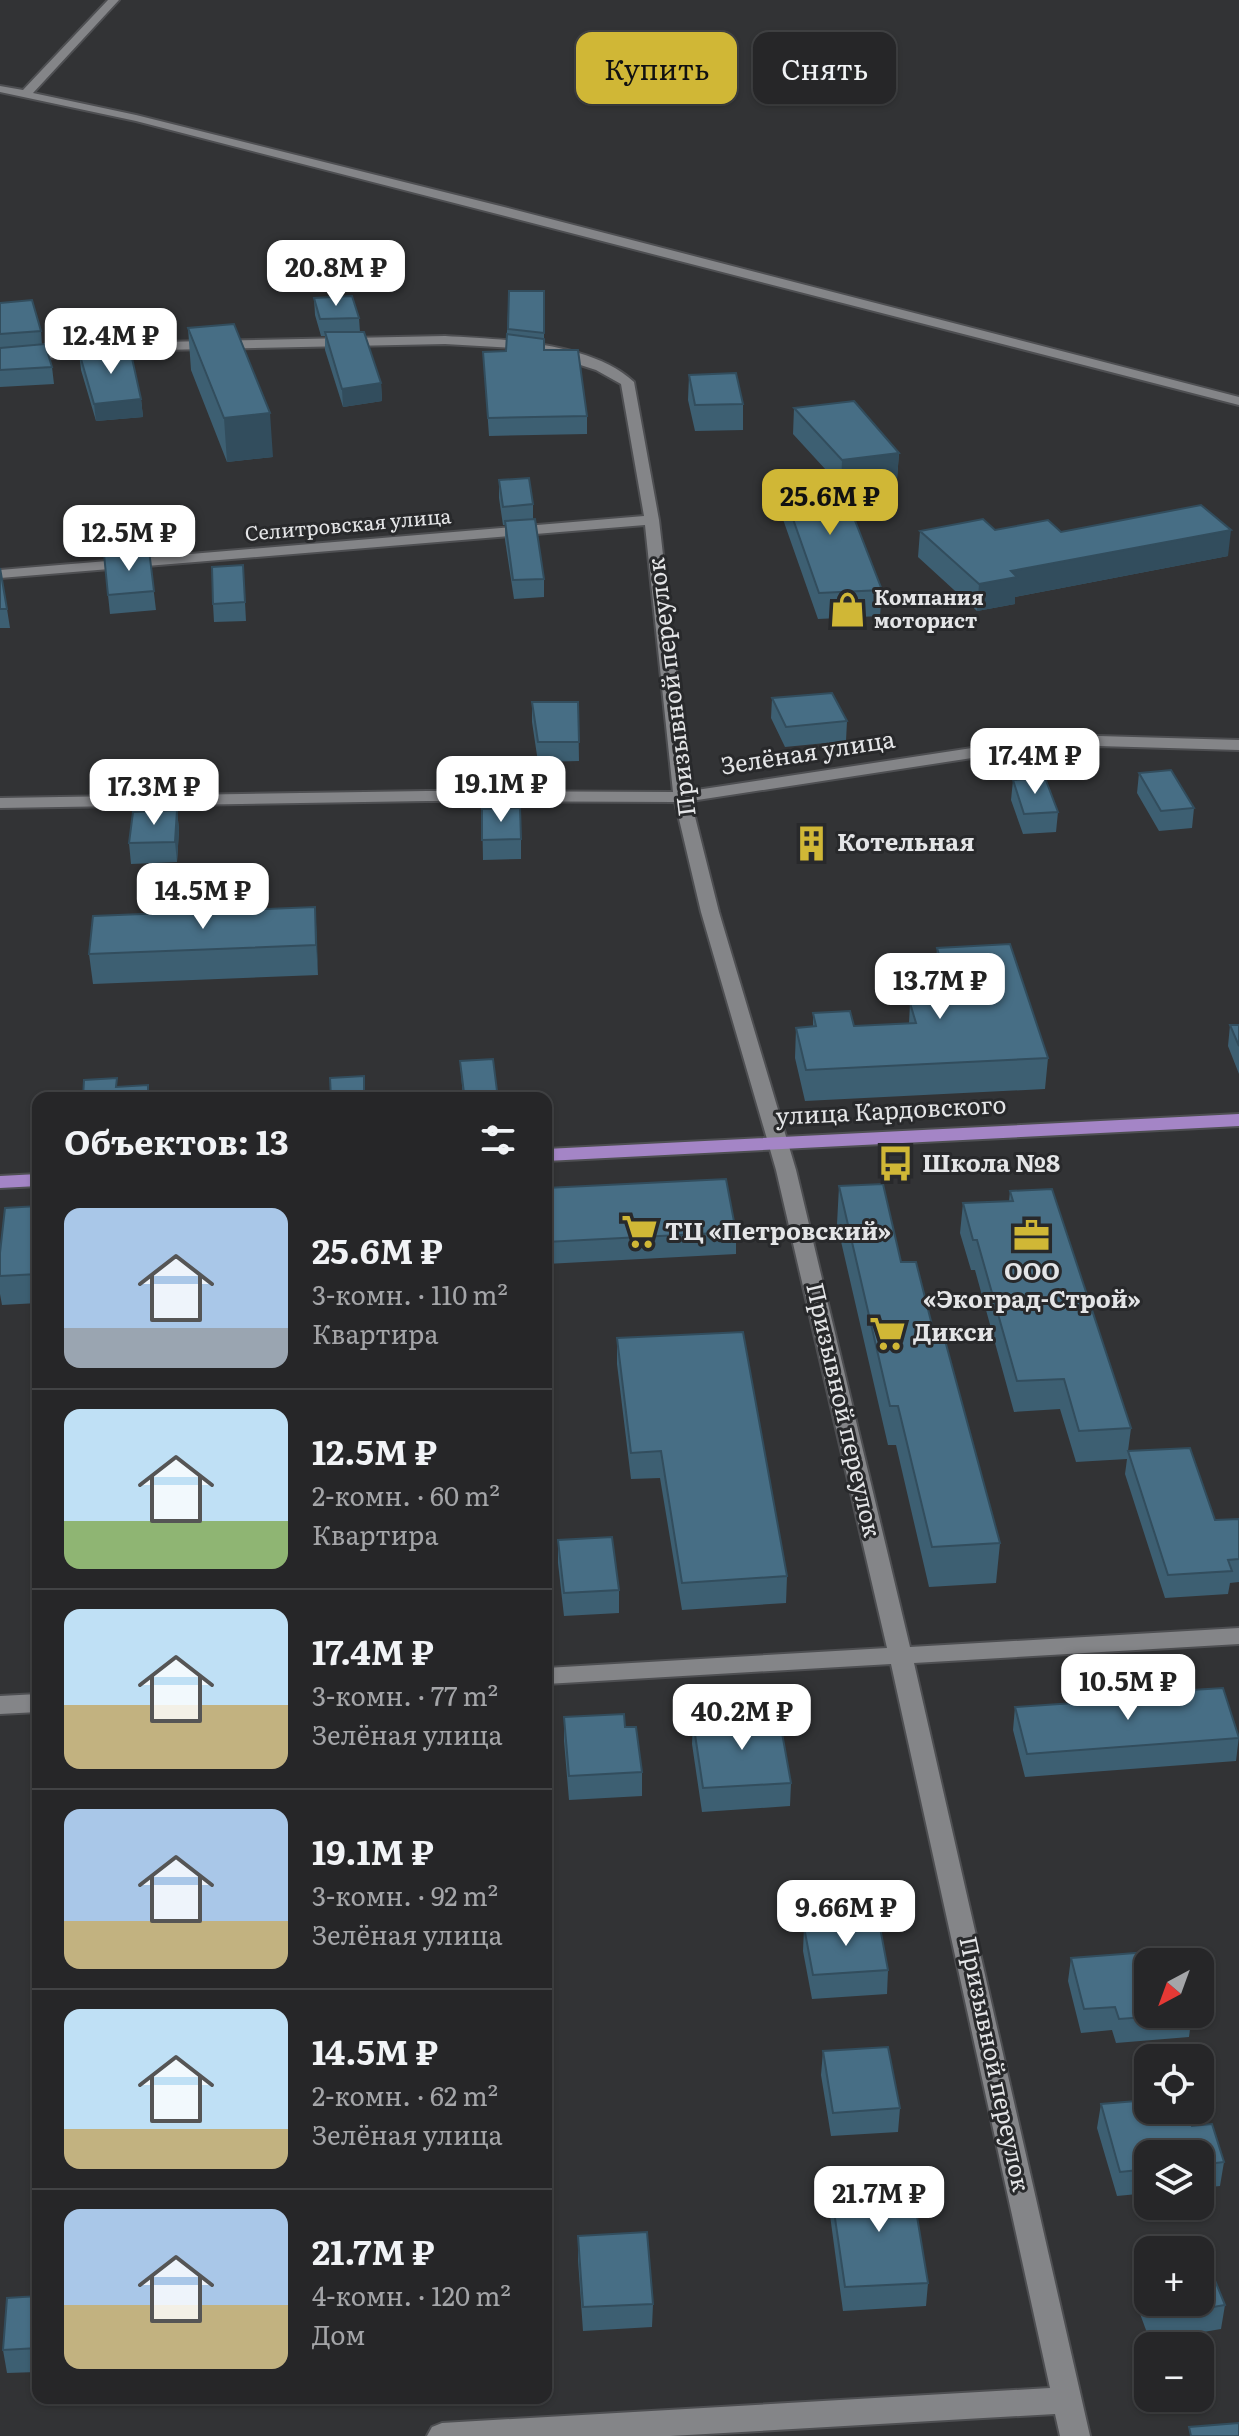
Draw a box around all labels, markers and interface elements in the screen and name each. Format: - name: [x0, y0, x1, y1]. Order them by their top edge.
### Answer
- chip: Купить: [576, 32, 737, 104]
- chip: Снять: [753, 32, 896, 104]
- pin: 20.8M ₽: [262, 240, 410, 308]
- text: 20.8M ₽: [285, 246, 387, 285]
- pin: 12.4M ₽: [37, 308, 185, 376]
- text: 12.4M ₽: [63, 314, 159, 353]
- pin: 25.6M ₽: [756, 469, 904, 537]
- text: 25.6M ₽: [780, 475, 880, 514]
- street label: Селитровская улица: [243, 499, 452, 547]
- pin: 12.5M ₽: [55, 505, 203, 573]
- text: 12.5M ₽: [81, 511, 177, 550]
- street label: Призывной переулок: [636, 556, 703, 819]
- place label: Компания моторист: [874, 581, 984, 634]
- shop icon: Компания моторист: [829, 591, 867, 629]
- street label: Зелёная улица: [718, 719, 897, 782]
- pin: 17.4M ₽: [961, 728, 1109, 796]
- text: 17.4M ₽: [988, 734, 1082, 773]
- pin: 19.1M ₽: [427, 756, 575, 824]
- pin: 17.3M ₽: [80, 759, 228, 827]
- text: 19.1M ₽: [454, 762, 548, 801]
- text: 17.3M ₽: [108, 765, 200, 804]
- place label: Котельная: [837, 823, 974, 858]
- building icon: Котельная: [792, 824, 830, 862]
- pin: 14.5M ₽: [129, 863, 277, 931]
- text: 14.5M ₽: [155, 869, 251, 908]
- pin: 13.7M ₽: [866, 953, 1014, 1021]
- text: 13.7M ₽: [893, 959, 987, 998]
- street label: улица Кардовского: [775, 1085, 1007, 1132]
- text: Объектов: 13: [64, 1115, 289, 1165]
- icon: filters: [476, 1118, 520, 1162]
- place label: Школа №8: [922, 1144, 1060, 1179]
- bus stop icon: Школа №8: [877, 1145, 915, 1183]
- place label: ТЦ «Петровский»: [665, 1212, 891, 1247]
- supermarket icon: ТЦ «Петровский»: [620, 1213, 658, 1251]
- office icon: ООО «Экоград-Строй»: [1013, 1216, 1051, 1254]
- text: 25.6M ₽: [312, 1224, 443, 1274]
- icon: home: [128, 1240, 224, 1336]
- place label: ООО «Экоград-Строй»: [923, 1252, 1141, 1315]
- text: 3-комн. · 110 m²: [312, 1274, 508, 1313]
- street label: Призывной переулок: [799, 1279, 892, 1540]
- text: Квартира: [312, 1313, 438, 1352]
- place label: Дикси: [913, 1313, 994, 1348]
- supermarket icon: Дикси: [868, 1314, 906, 1352]
- text: 12.5M ₽: [312, 1425, 437, 1475]
- icon: home: [128, 1441, 224, 1537]
- text: 2-комн. · 60 m²: [312, 1475, 500, 1514]
- text: Квартира: [312, 1514, 438, 1553]
- text: 17.4M ₽: [312, 1625, 434, 1675]
- icon: home: [128, 1641, 224, 1737]
- pin: 10.5M ₽: [1054, 1654, 1202, 1722]
- text: 10.5M ₽: [1079, 1660, 1177, 1699]
- text: 3-комн. · 77 m²: [312, 1675, 498, 1714]
- pin: 40.2M ₽: [668, 1684, 816, 1752]
- text: 40.2M ₽: [691, 1690, 793, 1729]
- text: Зелёная улица: [312, 1714, 502, 1753]
- text: 19.1M ₽: [312, 1825, 434, 1875]
- icon: home: [128, 1841, 224, 1937]
- text: 3-комн. · 92 m²: [312, 1875, 498, 1914]
- pin: 9.66M ₽: [772, 1880, 920, 1948]
- text: 9.66M ₽: [795, 1886, 897, 1925]
- text: Зелёная улица: [312, 1914, 502, 1953]
- street label: Призывной переулок: [952, 1933, 1041, 2194]
- north arrow: [1134, 1948, 1214, 2028]
- map controls: [1134, 1948, 1214, 2412]
- text: 14.5M ₽: [312, 2025, 438, 2075]
- icon: home: [128, 2041, 224, 2137]
- button: locate: [1134, 2044, 1214, 2124]
- text: 2-комн. · 62 m²: [312, 2075, 498, 2114]
- text: Зелёная улица: [312, 2114, 502, 2153]
- button: layers: [1134, 2140, 1214, 2220]
- pin: 21.7M ₽: [805, 2166, 953, 2234]
- text: 21.7M ₽: [832, 2172, 926, 2211]
- text: 21.7M ₽: [312, 2225, 435, 2275]
- button: +: [1134, 2236, 1214, 2316]
- icon: home: [128, 2241, 224, 2337]
- text: 4-комн. · 120 m²: [312, 2275, 511, 2314]
- text: Дом: [312, 2314, 365, 2353]
- button: −: [1134, 2332, 1214, 2412]

